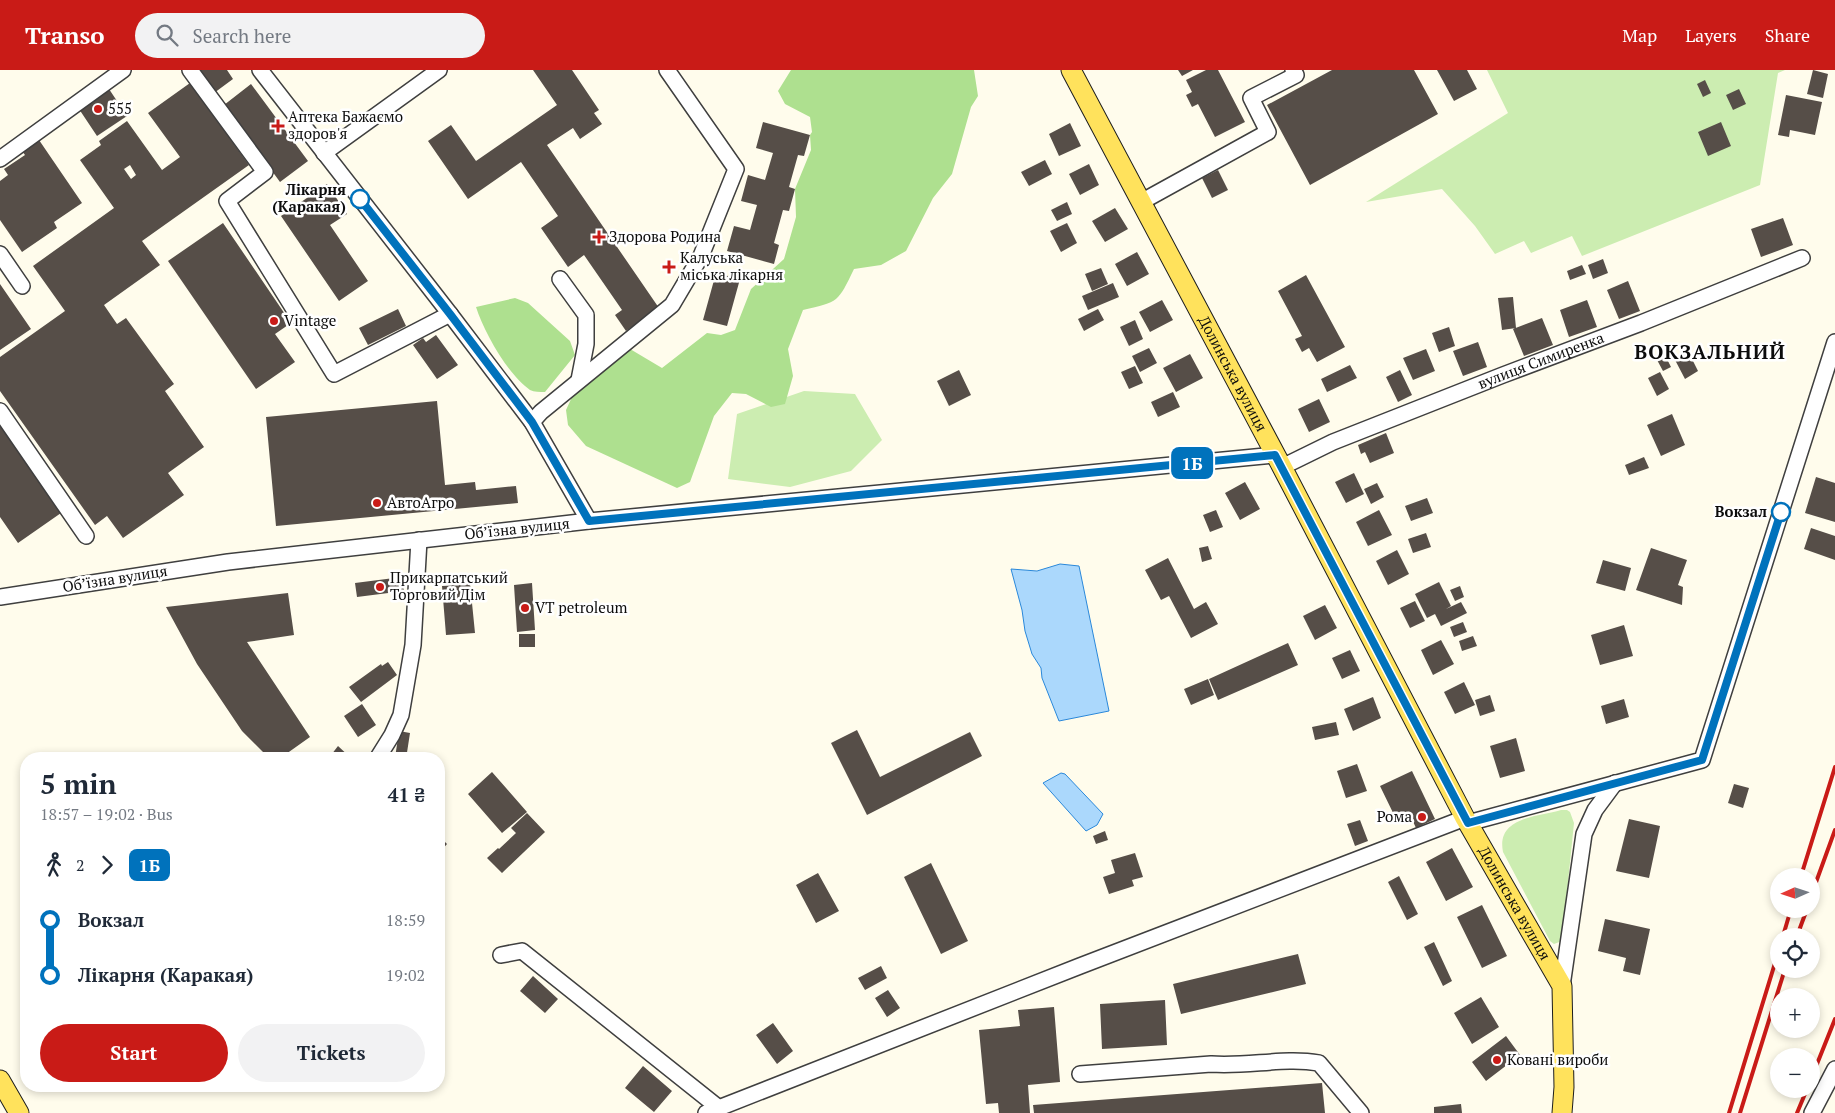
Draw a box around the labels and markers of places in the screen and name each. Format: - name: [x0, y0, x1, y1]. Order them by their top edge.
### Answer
- place label: 555: [108, 98, 132, 118]
- marker: 555: [92, 103, 104, 115]
- place label: Аптека Бажаємо здоров'я: [288, 106, 403, 143]
- marker: Аптека Бажаємо здоров'я: [272, 120, 284, 132]
- place label: Лікарня (Каракая): [272, 179, 346, 216]
- marker: Лікарня (Каракая): [350, 189, 370, 209]
- place label: Здорова Родина: [609, 226, 722, 246]
- marker: Здорова Родина: [593, 231, 605, 243]
- place label: Калуська міська лікарня: [680, 247, 783, 284]
- marker: Калуська міська лікарня: [662, 260, 676, 274]
- place label: Vintage: [284, 310, 336, 330]
- marker: Vintage: [268, 315, 280, 327]
- place label: АвтоАгро: [387, 492, 454, 512]
- marker: АвтоАгро: [371, 497, 383, 509]
- place label: Вокзал: [1715, 501, 1767, 521]
- marker: Вокзал: [1771, 502, 1791, 522]
- place label: Прикарпатський Торговий Дім: [390, 567, 508, 604]
- marker: Прикарпатський Торговий Дім: [374, 581, 386, 593]
- place label: VT petroleum: [535, 597, 628, 617]
- marker: VT petroleum: [519, 602, 531, 614]
- place label: Рома: [1377, 806, 1412, 826]
- marker: Рома: [1416, 811, 1428, 823]
- place label: Ковані вироби: [1507, 1049, 1608, 1069]
- marker: Ковані вироби: [1491, 1054, 1503, 1066]

